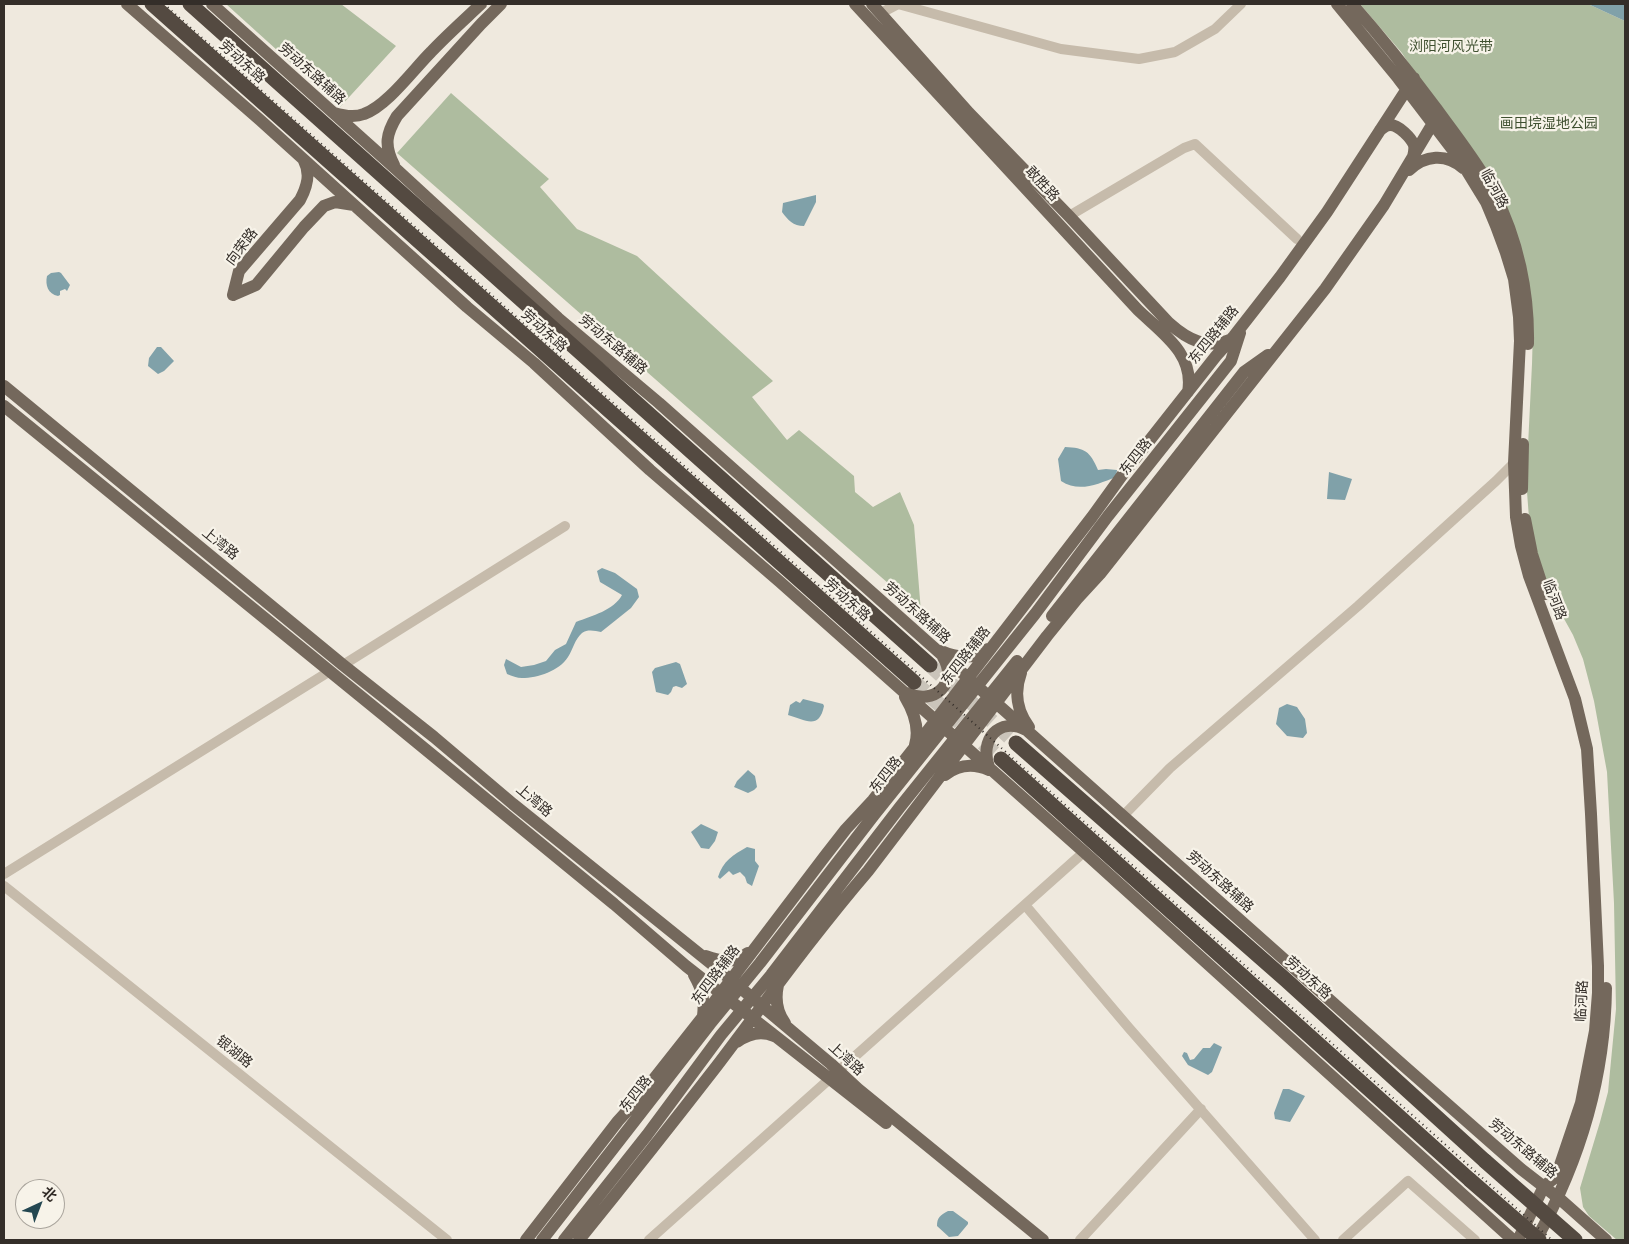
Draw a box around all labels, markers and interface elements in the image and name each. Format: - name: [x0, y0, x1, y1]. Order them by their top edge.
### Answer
- street label: 劳动东路: [216, 37, 268, 87]
- park label: 浏阳河风光带: [1409, 39, 1493, 55]
- street label: 劳动东路辅路: [275, 40, 349, 108]
- park label: 画田垸湿地公园: [1500, 116, 1598, 132]
- street label: 敢胜路: [1022, 163, 1062, 205]
- street label: 临河路: [1477, 167, 1511, 211]
- street label: 向荣路: [223, 225, 261, 269]
- street label: 东四路辅路: [1185, 303, 1243, 367]
- street label: 劳动东路: [518, 306, 570, 356]
- street label: 劳动东路辅路: [575, 312, 651, 378]
- street label: 东四路: [1116, 435, 1156, 479]
- street label: 上湾路: [198, 524, 242, 564]
- street label: 劳动东路: [821, 575, 873, 625]
- street label: 临河路: [1539, 577, 1569, 623]
- street label: 劳动东路辅路: [880, 579, 954, 647]
- street label: 东四路辅路: [938, 623, 994, 689]
- street label: 东四路: [866, 753, 906, 797]
- street label: 上湾路: [513, 781, 555, 821]
- street label: 劳动东路辅路: [1183, 848, 1257, 916]
- street label: 东四路辅路: [688, 942, 744, 1008]
- street label: 劳动东路: [1282, 953, 1334, 1003]
- street label: 临河路: [1573, 980, 1591, 1022]
- street label: 银湖路: [212, 1032, 256, 1072]
- street label: 上湾路: [825, 1039, 867, 1079]
- street label: 东四路: [616, 1072, 656, 1116]
- street label: 劳动东路辅路: [1485, 1116, 1561, 1182]
- north arrow: [15, 1179, 65, 1229]
- text: 北: [38, 1182, 61, 1205]

